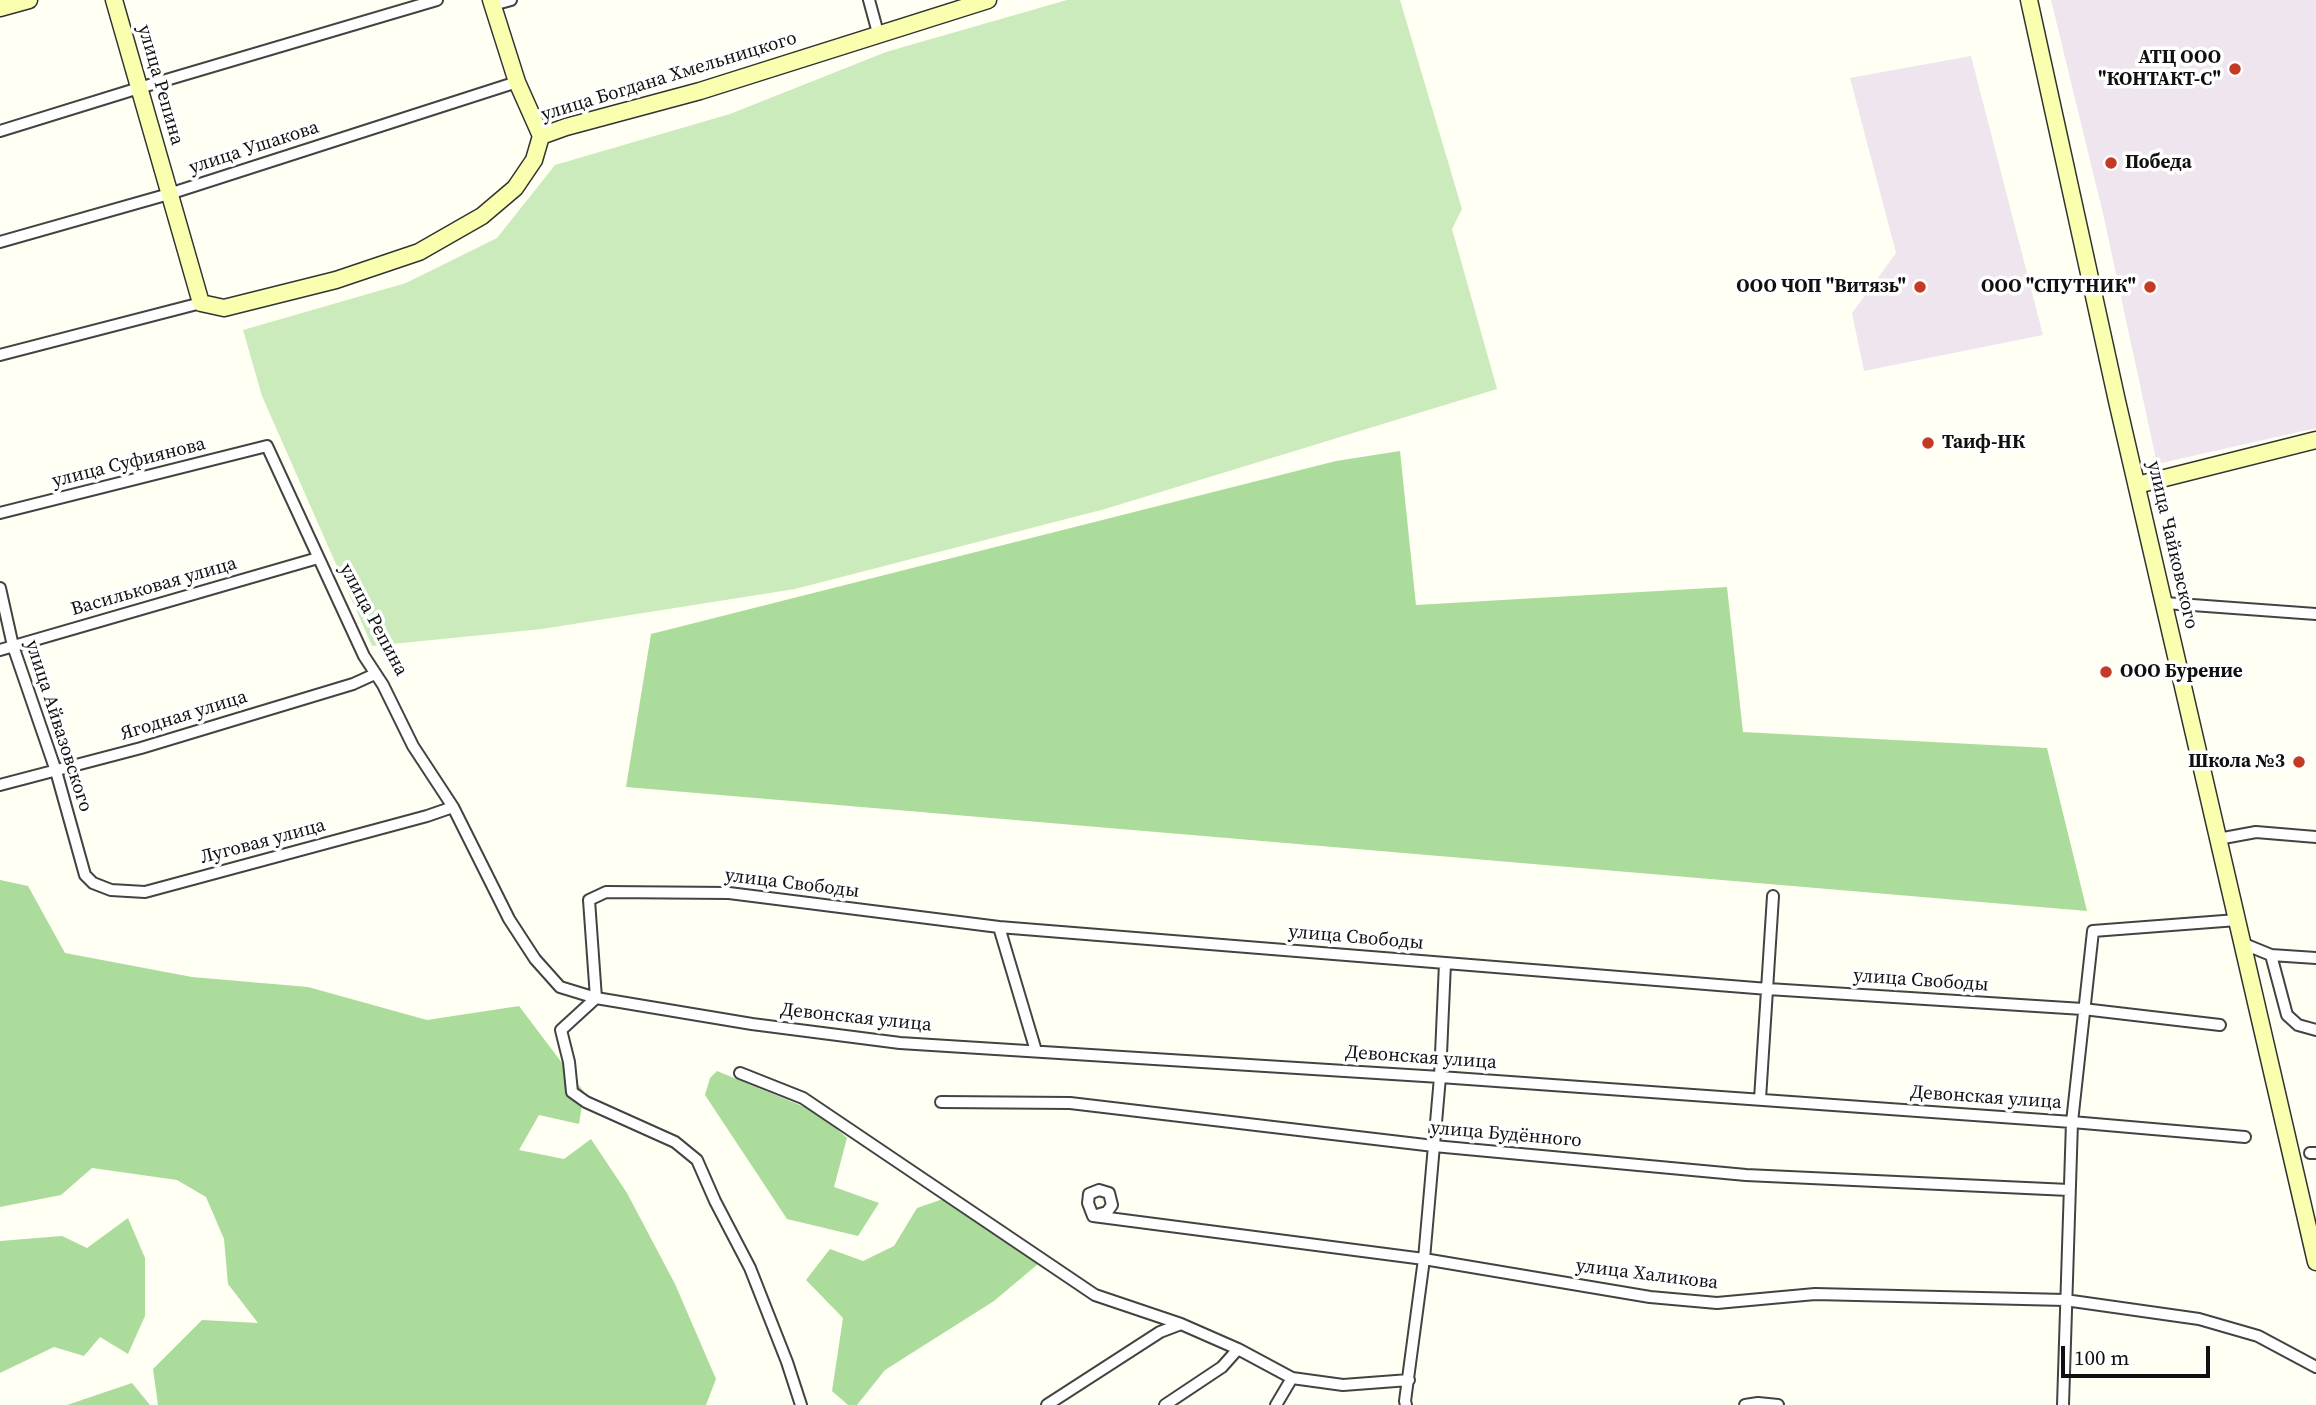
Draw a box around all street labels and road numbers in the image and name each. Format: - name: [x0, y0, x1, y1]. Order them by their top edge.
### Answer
- street label: улица Репина: [132, 22, 188, 148]
- street label: улица Богдана Хмельницкого: [538, 27, 800, 127]
- street label: улица Ушакова: [186, 116, 322, 180]
- street label: улица Суфиянова: [50, 433, 208, 493]
- street label: улица Чайковского: [2142, 459, 2202, 631]
- street label: Васильковая улица: [68, 552, 240, 622]
- street label: улица Репина: [334, 560, 412, 680]
- street label: улица Айвазовского: [19, 637, 97, 815]
- street label: Ягодная улица: [118, 686, 250, 746]
- street label: Луговая улица: [198, 814, 328, 870]
- street label: улица Свободы: [723, 864, 861, 904]
- street label: улица Свободы: [1288, 921, 1424, 955]
- street label: улица Свободы: [1853, 965, 1989, 997]
- street label: Девонская улица: [779, 999, 933, 1037]
- street label: Девонская улица: [1344, 1041, 1498, 1075]
- street label: Девонская улица: [1909, 1081, 2063, 1115]
- street label: улица Будённого: [1429, 1117, 1583, 1153]
- street label: улица Халикова: [1575, 1255, 1719, 1295]

